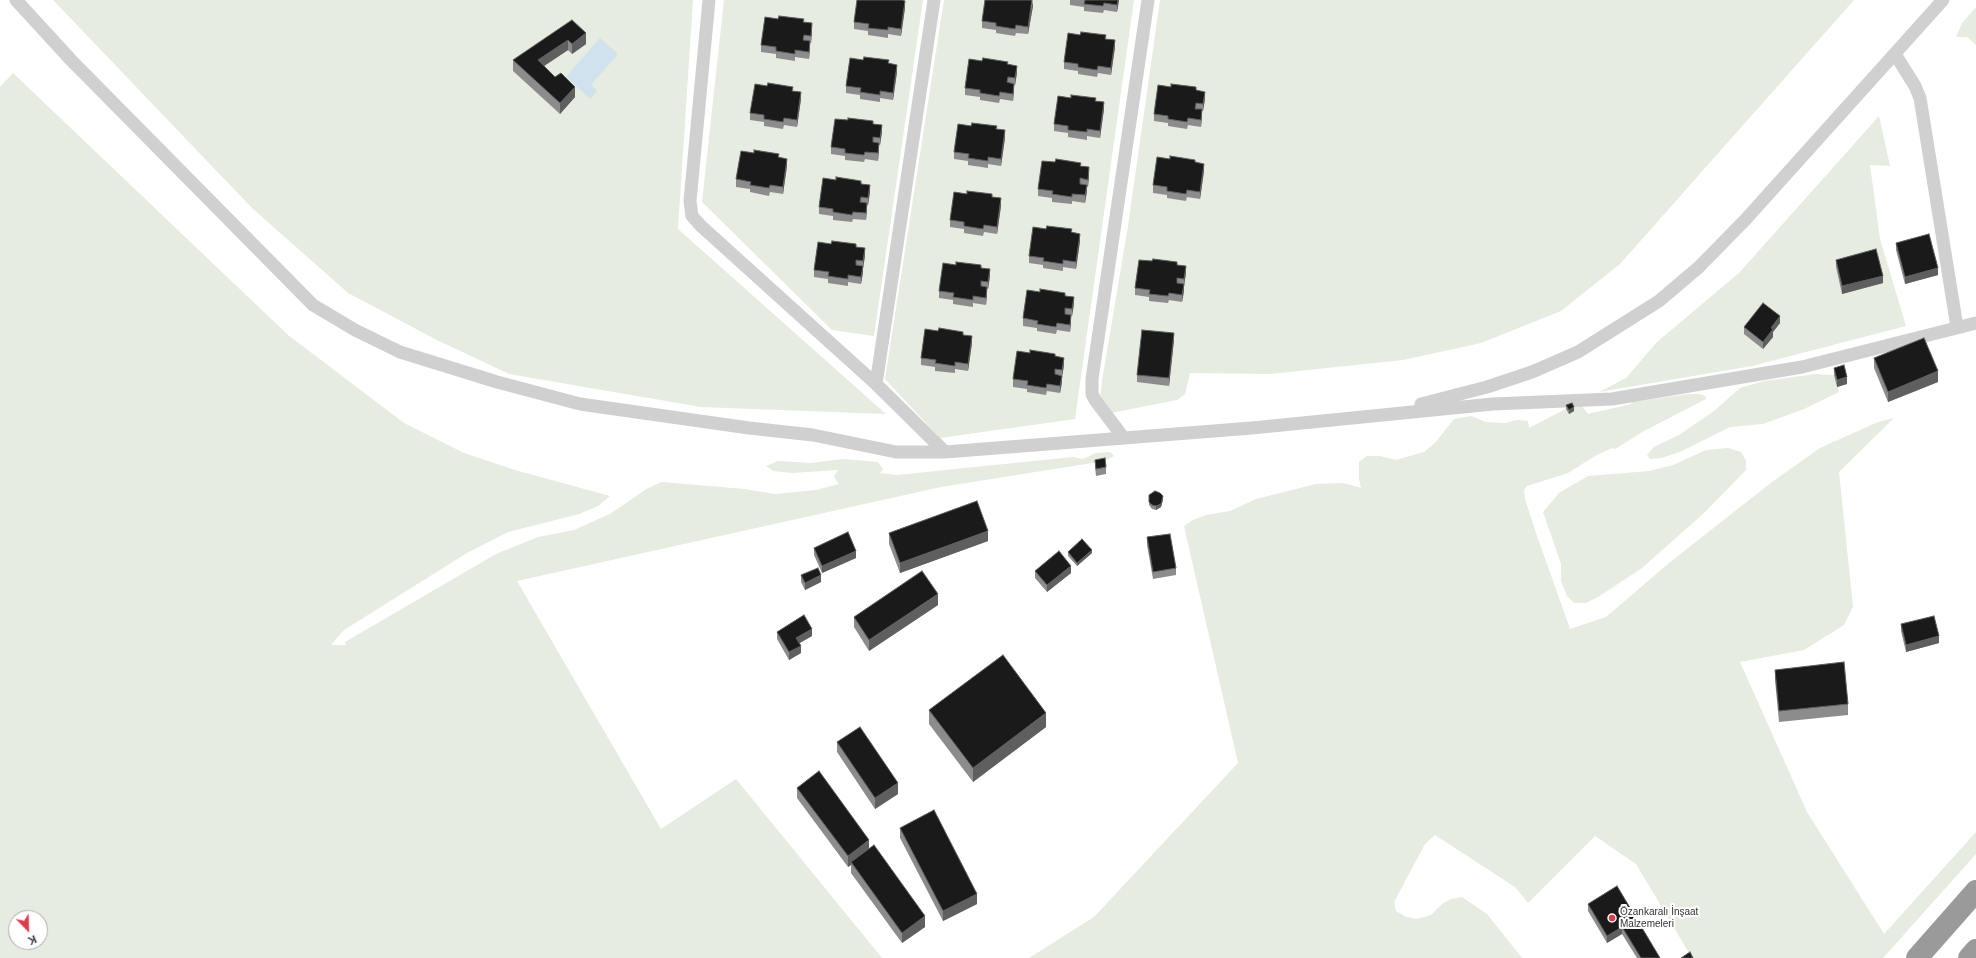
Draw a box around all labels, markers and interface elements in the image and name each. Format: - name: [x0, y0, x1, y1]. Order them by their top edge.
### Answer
- place label: Özankaralı İnşaat Malzemeleri: [1620, 906, 1698, 930]
- north arrow: [8, 910, 48, 950]
- marker: Özankaralı İnşaat Malzemeleri: [1607, 913, 1617, 923]
- text: K: [26, 933, 38, 947]

